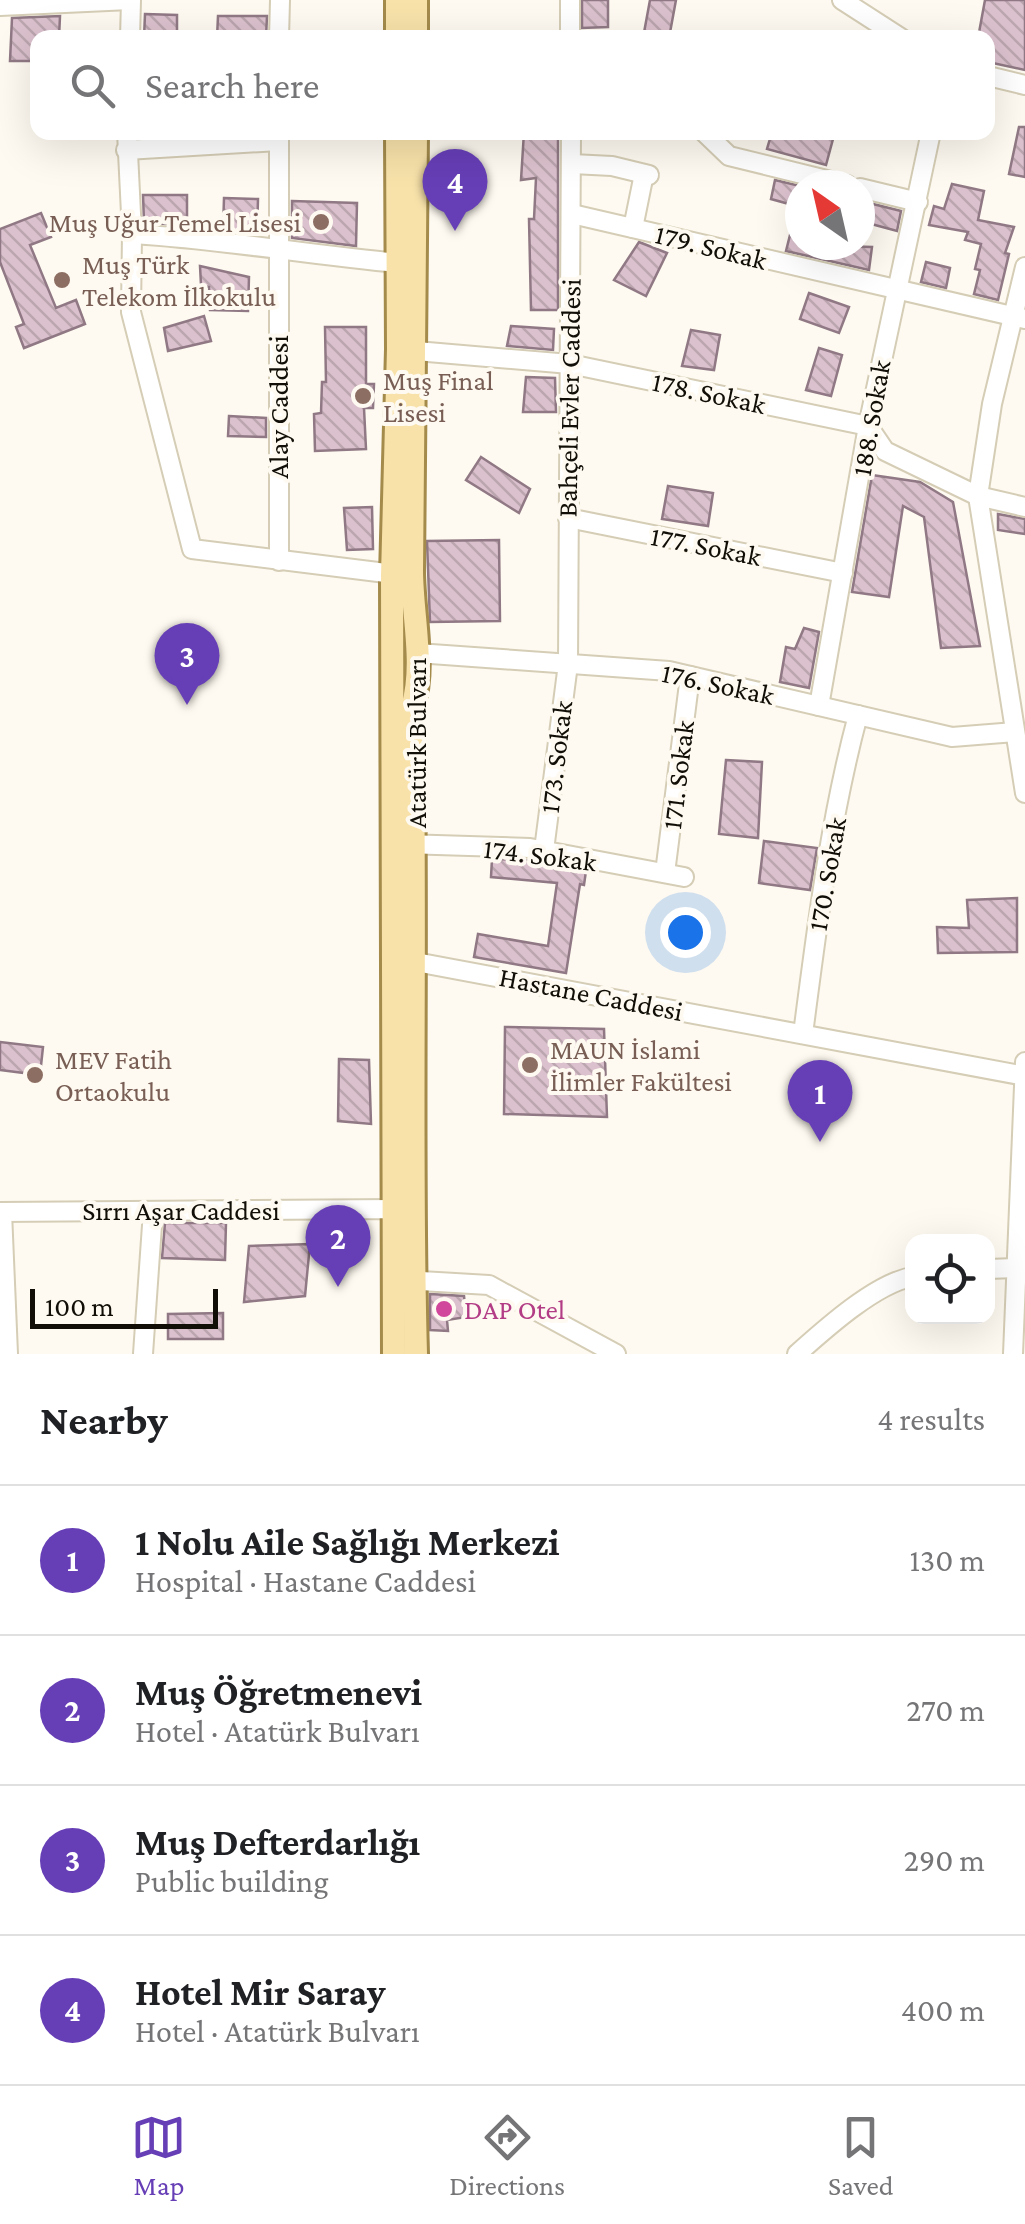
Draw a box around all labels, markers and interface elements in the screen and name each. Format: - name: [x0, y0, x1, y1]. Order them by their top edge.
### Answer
- search box: [30, 30, 995, 140]
- icon: search: [65, 58, 120, 113]
- text: Search here: [145, 64, 319, 106]
- pin: 4: [422, 148, 488, 231]
- north arrow: [785, 170, 875, 260]
- place label: Muş Uğur Temel Lisesi: [49, 207, 301, 238]
- marker: Muş Uğur Temel Lisesi: [310, 211, 332, 233]
- street label: 179. Sokak: [652, 218, 771, 276]
- place label: Muş Türk Telekom İlkokulu: [82, 249, 276, 312]
- marker: Muş Türk Telekom İlkokulu: [51, 269, 73, 291]
- street label: Bahçeli Evler Caddesi: [551, 278, 587, 518]
- street label: Alay Caddesi: [263, 335, 294, 479]
- street label: 188. Sokak: [846, 357, 897, 478]
- place label: Muş Final Lisesi: [383, 365, 494, 428]
- street label: 178. Sokak: [650, 366, 769, 420]
- marker: Muş Final Lisesi: [352, 385, 374, 407]
- street label: 177. Sokak: [648, 520, 765, 572]
- pin: 3: [154, 622, 220, 705]
- street label: 176. Sokak: [659, 657, 778, 711]
- street label: Atatürk Bulvarı: [401, 658, 432, 828]
- street label: 173. Sokak: [534, 698, 578, 815]
- street label: 171. Sokak: [656, 718, 700, 831]
- street label: 170. Sokak: [802, 814, 852, 933]
- street label: 174. Sokak: [482, 833, 599, 877]
- your location: [660, 907, 711, 958]
- street label: Hastane Caddesi: [497, 961, 685, 1027]
- place label: MAUN İslami İlimler Fakültesi: [550, 1034, 732, 1097]
- place label: MEV Fatih Ortaokulu: [55, 1044, 172, 1107]
- marker: MAUN İslami İlimler Fakültesi: [519, 1054, 541, 1076]
- pin: 1: [788, 1060, 852, 1142]
- marker: MEV Fatih Ortaokulu: [24, 1064, 46, 1086]
- street label: Sırrı Aşar Caddesi: [82, 1195, 280, 1226]
- pin: 2: [306, 1204, 370, 1287]
- map controls: [905, 1234, 995, 1324]
- button: locate: [905, 1234, 995, 1324]
- scale bar: [30, 1284, 218, 1328]
- text: 100 m: [45, 1291, 114, 1322]
- place label: DAP Otel: [464, 1294, 565, 1325]
- marker: DAP Otel: [433, 1298, 455, 1320]
- text: Nearby: [40, 1396, 168, 1443]
- text: 4 results: [877, 1401, 985, 1437]
- text: 1 Nolu Aile Sağlığı Merkezi: [135, 1521, 560, 1563]
- text: 1: [67, 1542, 78, 1578]
- text: 130 m: [909, 1542, 985, 1578]
- text: Hospital · Hastane Caddesi: [135, 1563, 476, 1599]
- text: Muş Öğretmenevi: [135, 1671, 422, 1713]
- text: 2: [64, 1692, 81, 1728]
- text: 270 m: [906, 1692, 985, 1728]
- text: Hotel · Atatürk Bulvarı: [135, 1713, 420, 1749]
- text: Muş Defterdarlığı: [135, 1821, 420, 1863]
- text: 3: [65, 1842, 80, 1878]
- text: 290 m: [904, 1842, 985, 1878]
- text: Public building: [135, 1863, 329, 1899]
- text: Hotel Mir Saray: [135, 1971, 386, 2013]
- text: 4: [64, 1992, 81, 2028]
- text: 400 m: [901, 1992, 985, 2028]
- text: Hotel · Atatürk Bulvarı: [135, 2013, 420, 2049]
- tab: Map: [131, 2110, 186, 2201]
- tab: Directions: [449, 2110, 565, 2201]
- tab: Saved: [828, 2110, 894, 2201]

